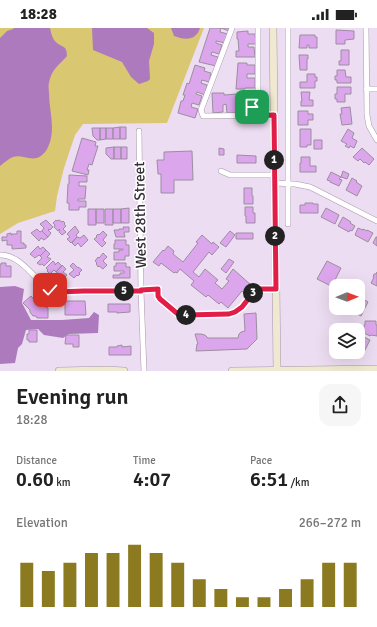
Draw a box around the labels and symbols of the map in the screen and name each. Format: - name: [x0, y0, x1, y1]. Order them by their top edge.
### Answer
- pin: [235, 90, 269, 124]
- pin: 1: [264, 150, 284, 170]
- street label: West 28th Street: [130, 161, 150, 269]
- pin: 2: [265, 226, 285, 246]
- pin: [33, 273, 67, 307]
- north arrow: [329, 279, 365, 315]
- pin: 5: [114, 281, 134, 301]
- pin: 3: [243, 283, 263, 303]
- pin: 4: [176, 305, 196, 325]

